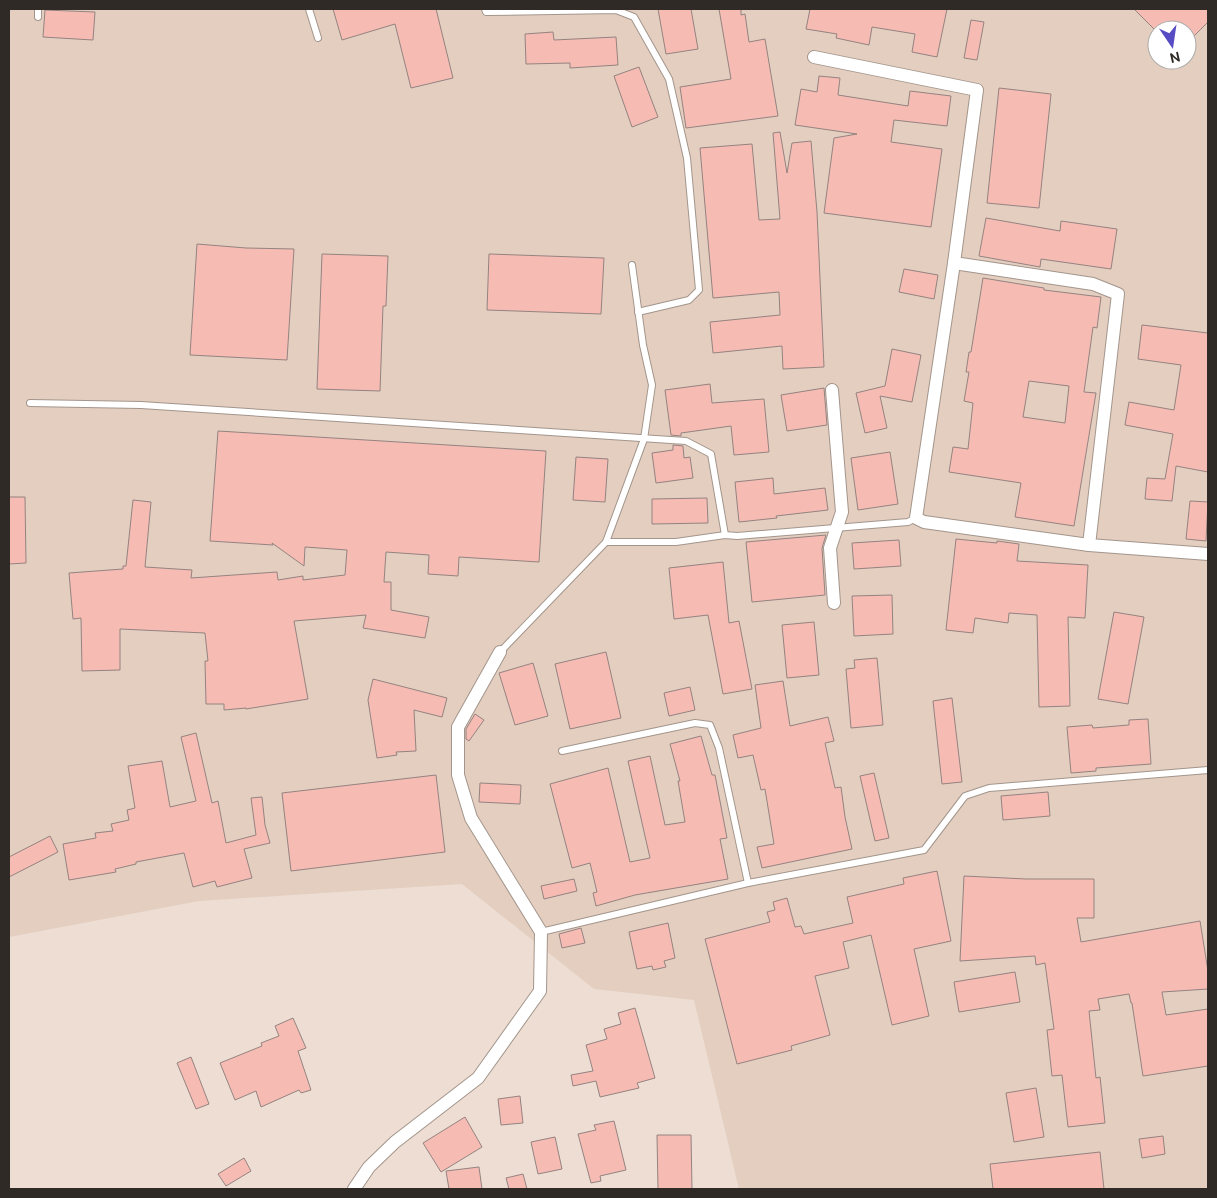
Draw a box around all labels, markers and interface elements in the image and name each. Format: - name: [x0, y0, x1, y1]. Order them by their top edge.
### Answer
- north arrow: [1147, 20, 1197, 70]
- text: N: [1168, 49, 1182, 67]

